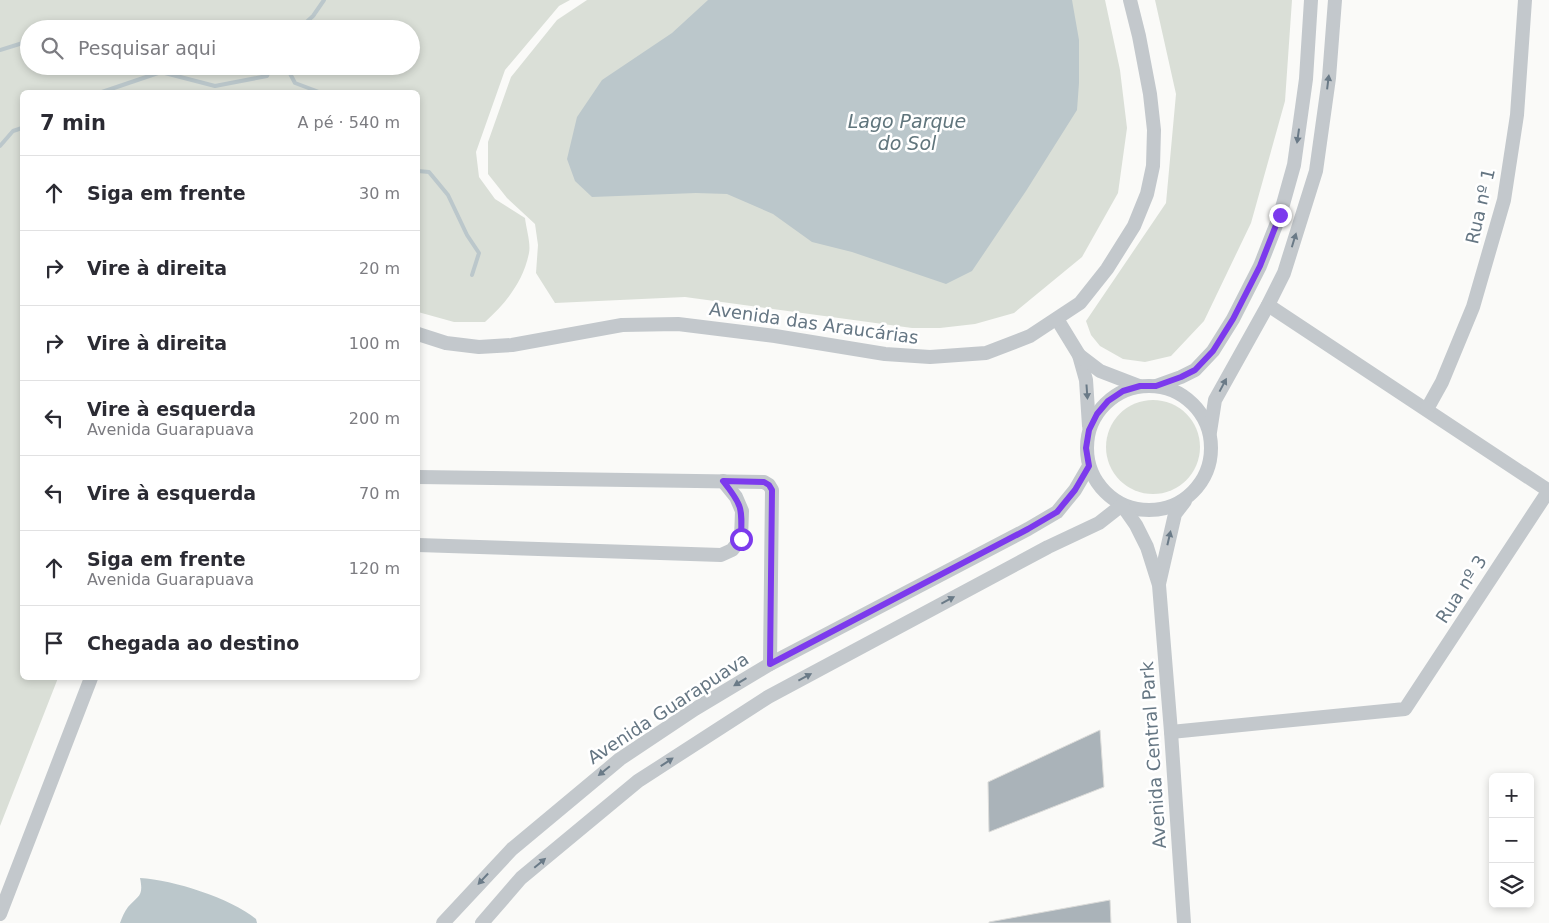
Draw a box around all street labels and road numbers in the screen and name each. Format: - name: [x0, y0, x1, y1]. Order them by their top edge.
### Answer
- street label: Rua nº 1: [1461, 166, 1499, 246]
- street label: Avenida das Araucárias: [708, 298, 920, 348]
- street label: Rua nº 3: [1431, 551, 1491, 627]
- street label: Avenida Guarapuava: [583, 648, 753, 768]
- street label: Avenida Central Park: [1136, 660, 1170, 849]

